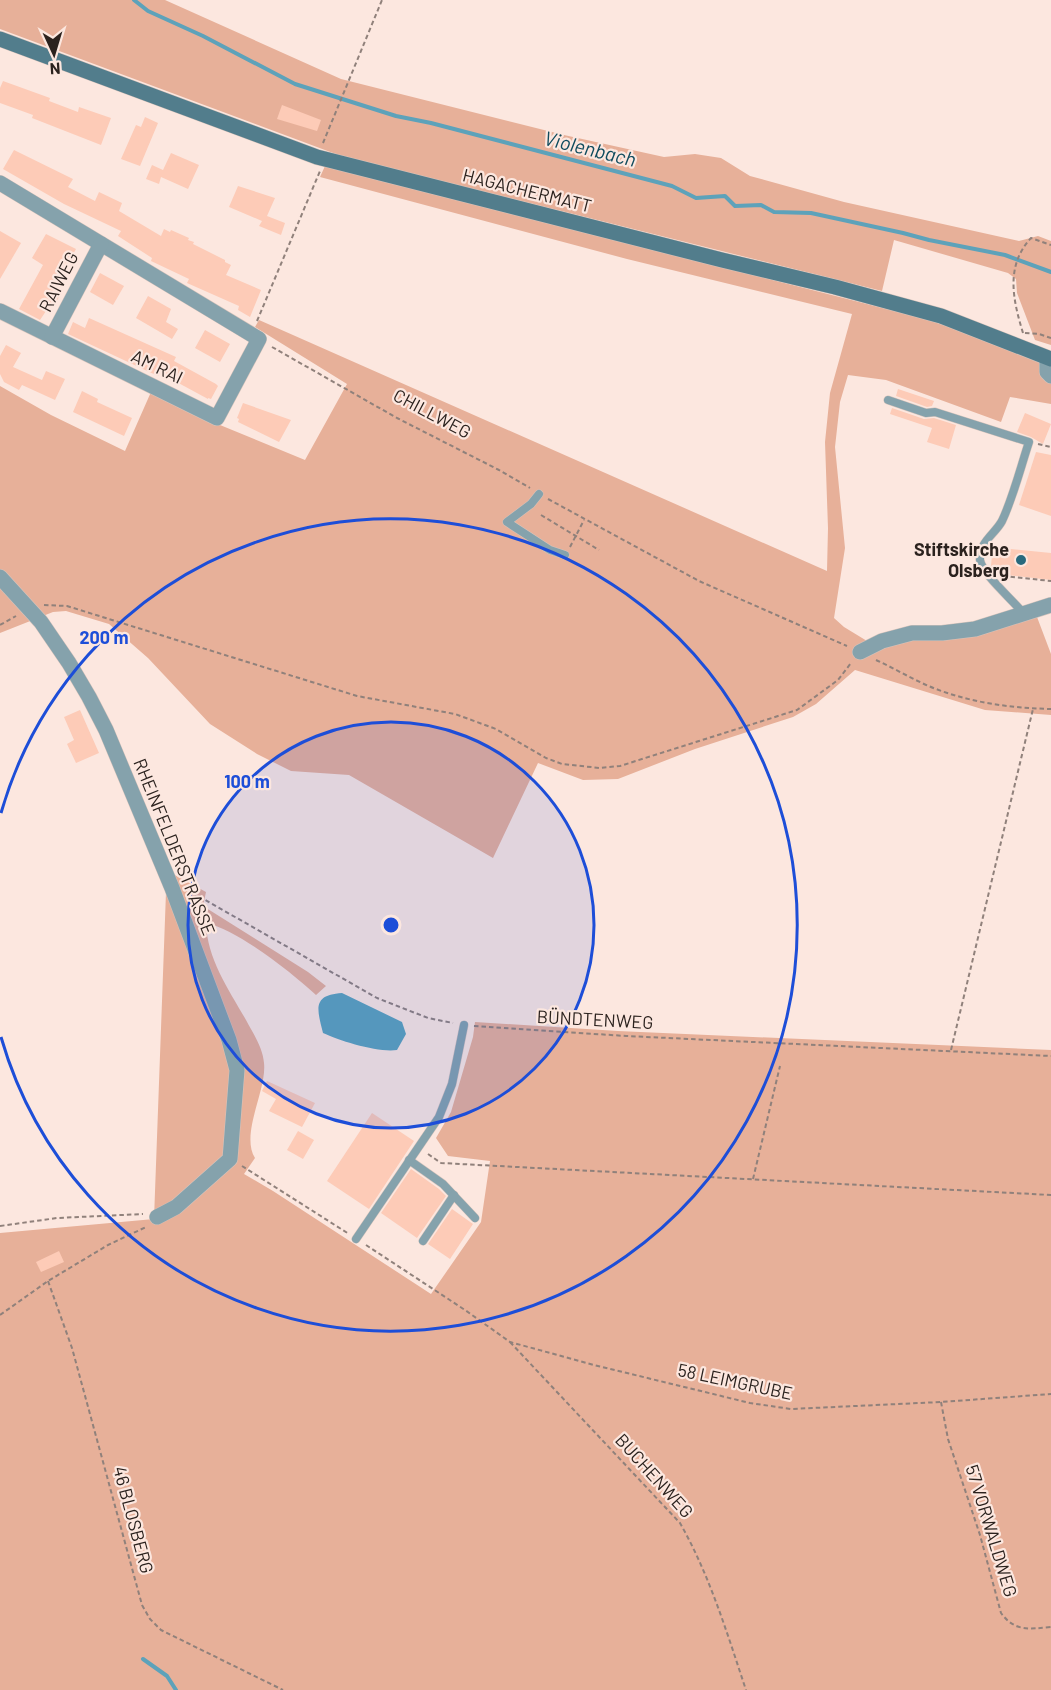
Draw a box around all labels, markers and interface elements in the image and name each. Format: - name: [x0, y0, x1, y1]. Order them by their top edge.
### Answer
- north arrow: [24, 24, 84, 84]
- text: N: [49, 60, 61, 79]
- water label: Violenbach: [542, 125, 639, 171]
- street label: HAGACHERMATT: [461, 163, 594, 217]
- street label: RAIWEG: [34, 248, 83, 315]
- street label: AM RAI: [128, 344, 187, 388]
- street label: CHILLWEG: [390, 384, 475, 443]
- place label: Stiftskirche Olsberg: [914, 538, 1009, 581]
- marker: Stiftskirche Olsberg: [1014, 553, 1028, 567]
- text: 200 m: [79, 626, 129, 648]
- street label: RHEINFELDERSTRASSE: [129, 755, 221, 938]
- text: 100 m: [224, 770, 270, 792]
- centre of rings: [381, 915, 401, 935]
- street label: BÜNDTENWEG: [536, 1005, 654, 1033]
- street label: 58 LEIMGRUBE: [676, 1358, 795, 1404]
- street label: BUCHENWEG: [611, 1429, 698, 1522]
- street label: 57 VORWALDWEG: [961, 1462, 1023, 1599]
- street label: 46 BLOSBERG: [109, 1464, 159, 1576]

